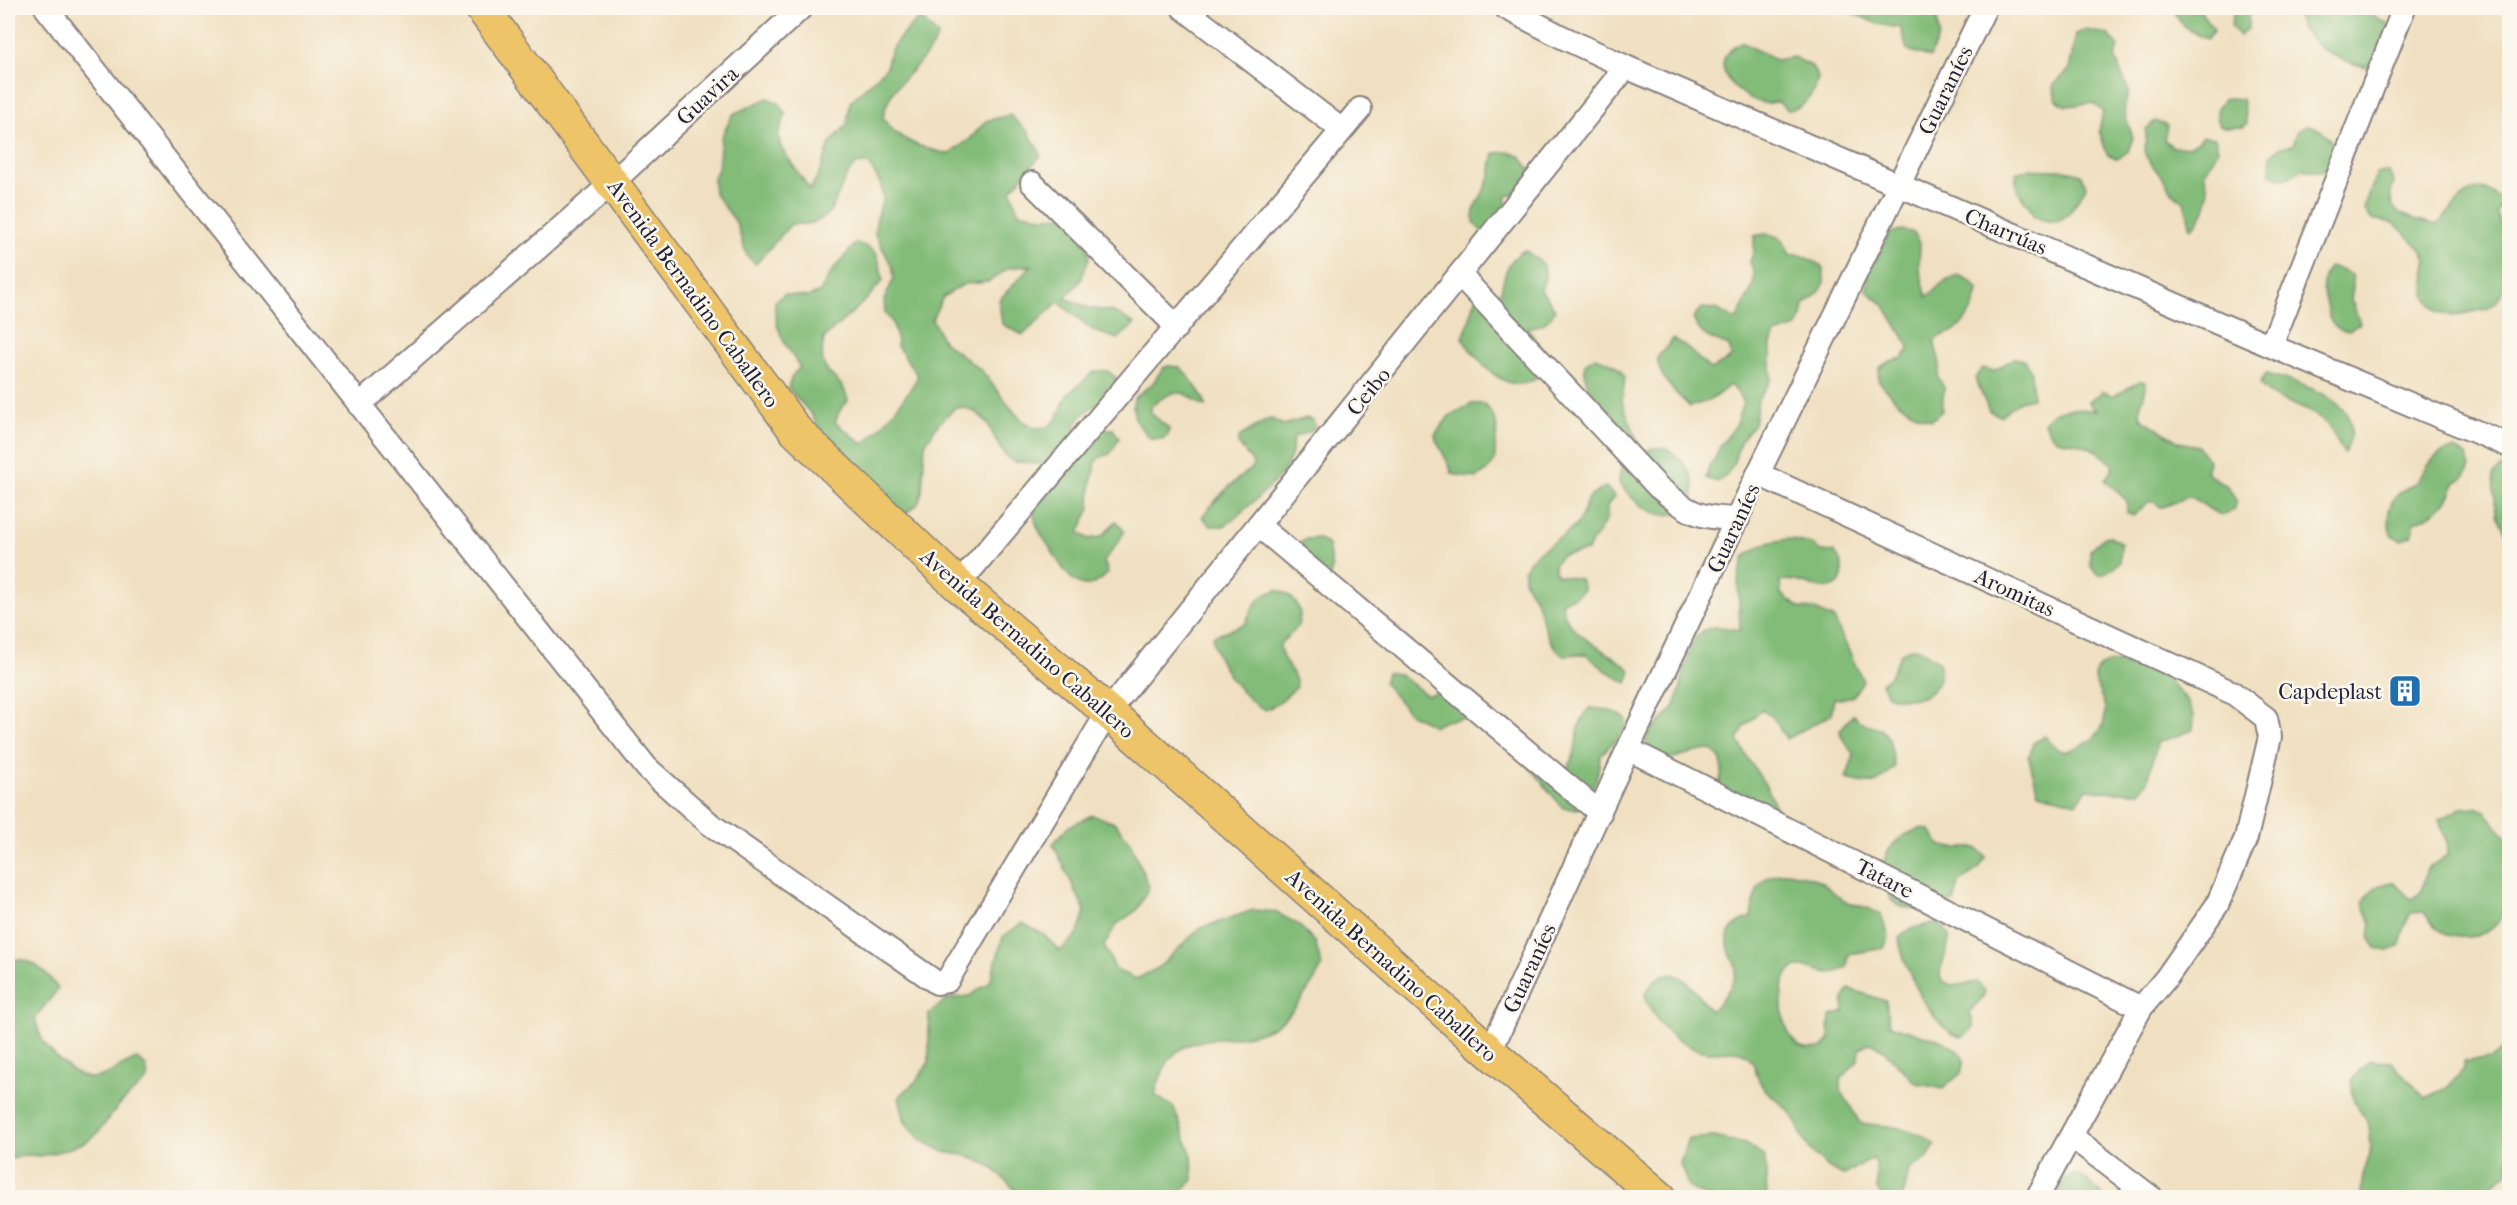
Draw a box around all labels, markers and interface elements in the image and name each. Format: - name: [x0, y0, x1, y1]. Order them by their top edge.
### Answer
- street label: Guaraníes: [1913, 42, 1979, 139]
- street label: Guavira: [671, 60, 745, 131]
- street label: Avenida Bernadino Caballero: [601, 174, 785, 413]
- street label: Charrúas: [1961, 203, 2051, 261]
- street label: Ceibo: [1341, 362, 1396, 421]
- street label: Guaraníes: [1702, 479, 1766, 577]
- street label: Avenida Bernadino Caballero: [914, 543, 1140, 744]
- street label: Aromitas: [1970, 563, 2059, 623]
- building icon: Capdeplast: [2387, 673, 2423, 709]
- place label: Capdeplast: [2278, 679, 2382, 705]
- street label: Tatare: [1851, 853, 1918, 904]
- street label: Avenida Bernadino Caballero: [1279, 863, 1502, 1068]
- street label: Guaraníes: [1498, 919, 1562, 1017]

